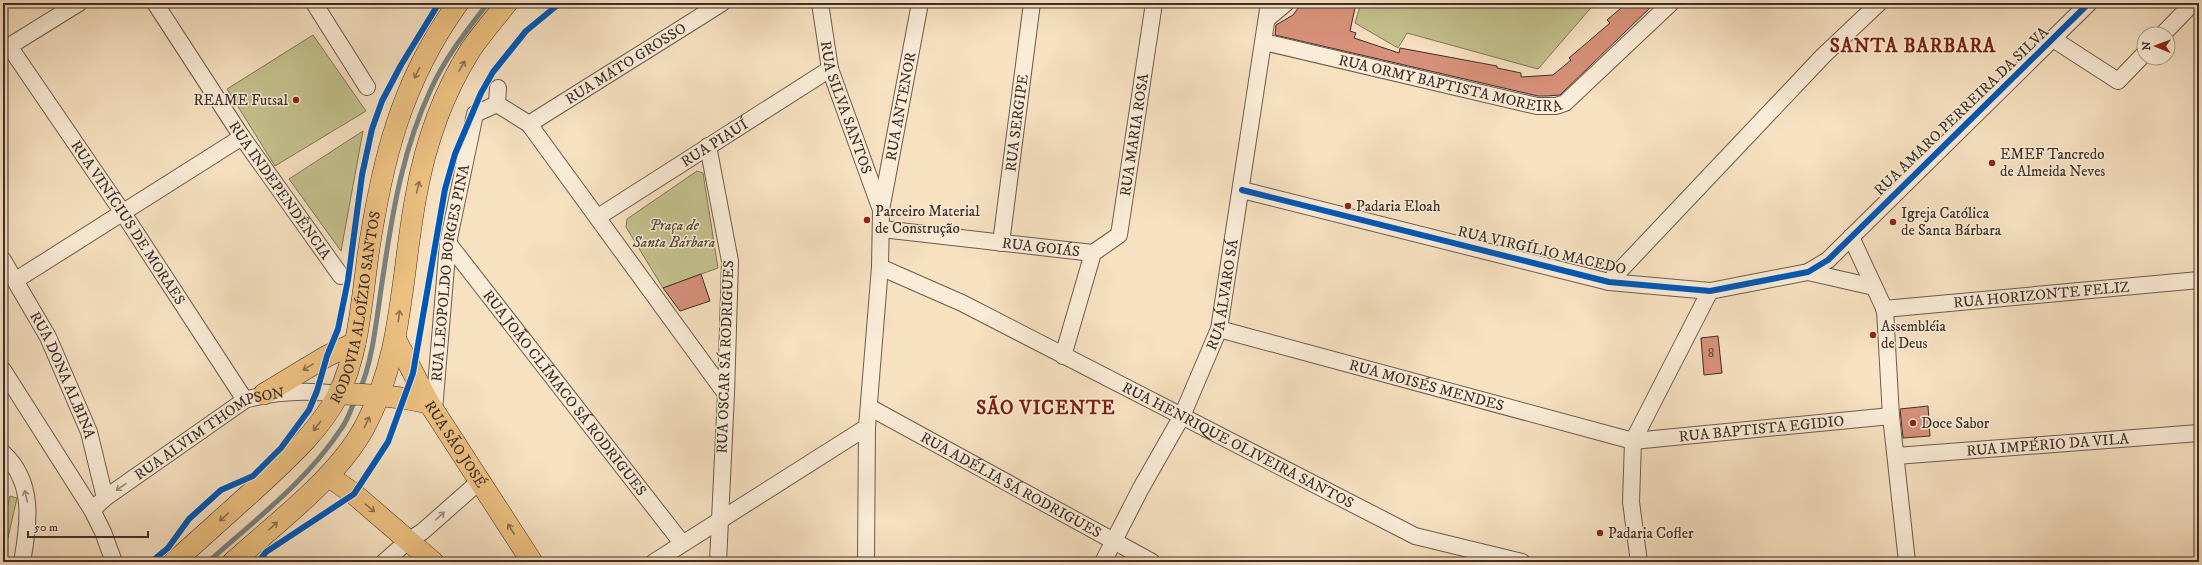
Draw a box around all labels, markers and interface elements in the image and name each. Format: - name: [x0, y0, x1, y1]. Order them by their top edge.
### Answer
- street label: RUA MATO GROSSO: [562, 19, 690, 109]
- street label: RUA AMARO PERREIRA DA SILVA: [1870, 23, 2053, 200]
- north arrow: [2136, 26, 2176, 66]
- district label: SANTA BARBARA: [1830, 35, 1996, 58]
- street label: RUA SILVA SANTOS: [816, 40, 876, 177]
- text: N: [2140, 41, 2154, 50]
- street label: RUA ANTENOR: [881, 51, 921, 162]
- street label: RUA ORMY BAPTISTA MOREIRA: [1337, 51, 1565, 117]
- one-way arrow: [458, 60, 466, 72]
- one-way arrow: [413, 66, 420, 78]
- street label: RUA MARIA ROSA: [1116, 72, 1153, 198]
- street label: RUA SERGIPE: [1001, 73, 1033, 173]
- place label: REAME Futsal: [194, 91, 288, 110]
- marker: REAME Futsal: [291, 95, 301, 105]
- street label: RUA PIAUÍ: [678, 114, 752, 172]
- street label: RUA INDEPENDÊNCIA: [224, 118, 335, 264]
- street label: RUA VINÍCIUS DE MORAES: [66, 137, 189, 309]
- place label: EMEF Tancredo de Almeida Neves: [2000, 145, 2105, 181]
- marker: EMEF Tancredo de Almeida Neves: [1987, 158, 1997, 168]
- street label: RUA LEOPOLDO BORGES PINA: [427, 162, 474, 383]
- one-way arrow: [414, 181, 422, 194]
- place label: Padaria Eloah: [1356, 197, 1441, 216]
- marker: Padaria Eloah: [1343, 201, 1353, 211]
- place label: Parceiro Material de Construção: [875, 202, 980, 238]
- place label: Igreja Católica de Santa Bárbara: [1901, 204, 2002, 240]
- street label: RODOVIA ALOÍZIO SANTOS: [326, 209, 385, 407]
- marker: Parceiro Material de Construção: [862, 215, 872, 225]
- park label: Praça de Santa Bárbara: [632, 216, 715, 252]
- marker: Igreja Católica de Santa Bárbara: [1888, 217, 1898, 227]
- street label: RUA VIRGÍLIO MACEDO: [1456, 221, 1628, 279]
- street label: RUA GOIÁS: [1001, 234, 1081, 261]
- street label: RUA ÁLVARO SÁ: [1202, 237, 1243, 353]
- street label: RUA OSCAR SÁ RODRIGUES: [712, 260, 738, 454]
- street label: RUA HORIZONTE FELIZ: [1952, 277, 2131, 313]
- street label: RUA JOÃO CLÍMACO SÁ RODRIGUES: [478, 286, 651, 500]
- street label: RUA DONA ALBINA: [25, 308, 99, 441]
- one-way arrow: [395, 310, 403, 323]
- place label: Assembléia de Deus: [1881, 317, 1946, 353]
- marker: Assembléia de Deus: [1868, 330, 1878, 340]
- house number: 8: [1708, 345, 1714, 361]
- street label: RUA MOISÉS MENDES: [1347, 356, 1506, 416]
- one-way arrow: [302, 364, 314, 372]
- street label: RUA HENRIQUE OLIVEIRA SANTOS: [1119, 378, 1357, 513]
- street label: RUA ALVIM THOMPSON: [131, 384, 285, 485]
- district label: SÃO VICENTE: [976, 395, 1116, 420]
- street label: RUA SÃO JOSÉ: [420, 397, 490, 492]
- street label: RUA BAPTISTA EGIDIO: [1678, 412, 1845, 447]
- place label: Doce Sabor: [1921, 414, 1990, 433]
- one-way arrow: [364, 416, 371, 428]
- marker: Doce Sabor: [1908, 418, 1918, 428]
- one-way arrow: [313, 421, 321, 432]
- street label: RUA ADÉLIA SÁ RODRIGUES: [917, 428, 1105, 542]
- street label: RUA IMPÉRIO DA VILA: [1966, 429, 2130, 461]
- one-way arrow: [116, 483, 127, 491]
- one-way arrow: [22, 490, 30, 503]
- one-way arrow: [365, 503, 376, 512]
- one-way arrow: [219, 512, 229, 522]
- one-way arrow: [435, 512, 445, 521]
- scale bar: [28, 513, 148, 539]
- text: 50 m: [34, 520, 58, 535]
- one-way arrow: [267, 522, 278, 531]
- one-way arrow: [507, 523, 515, 535]
- place label: Padaria Cofler: [1608, 524, 1694, 543]
- marker: Padaria Cofler: [1595, 528, 1605, 538]

